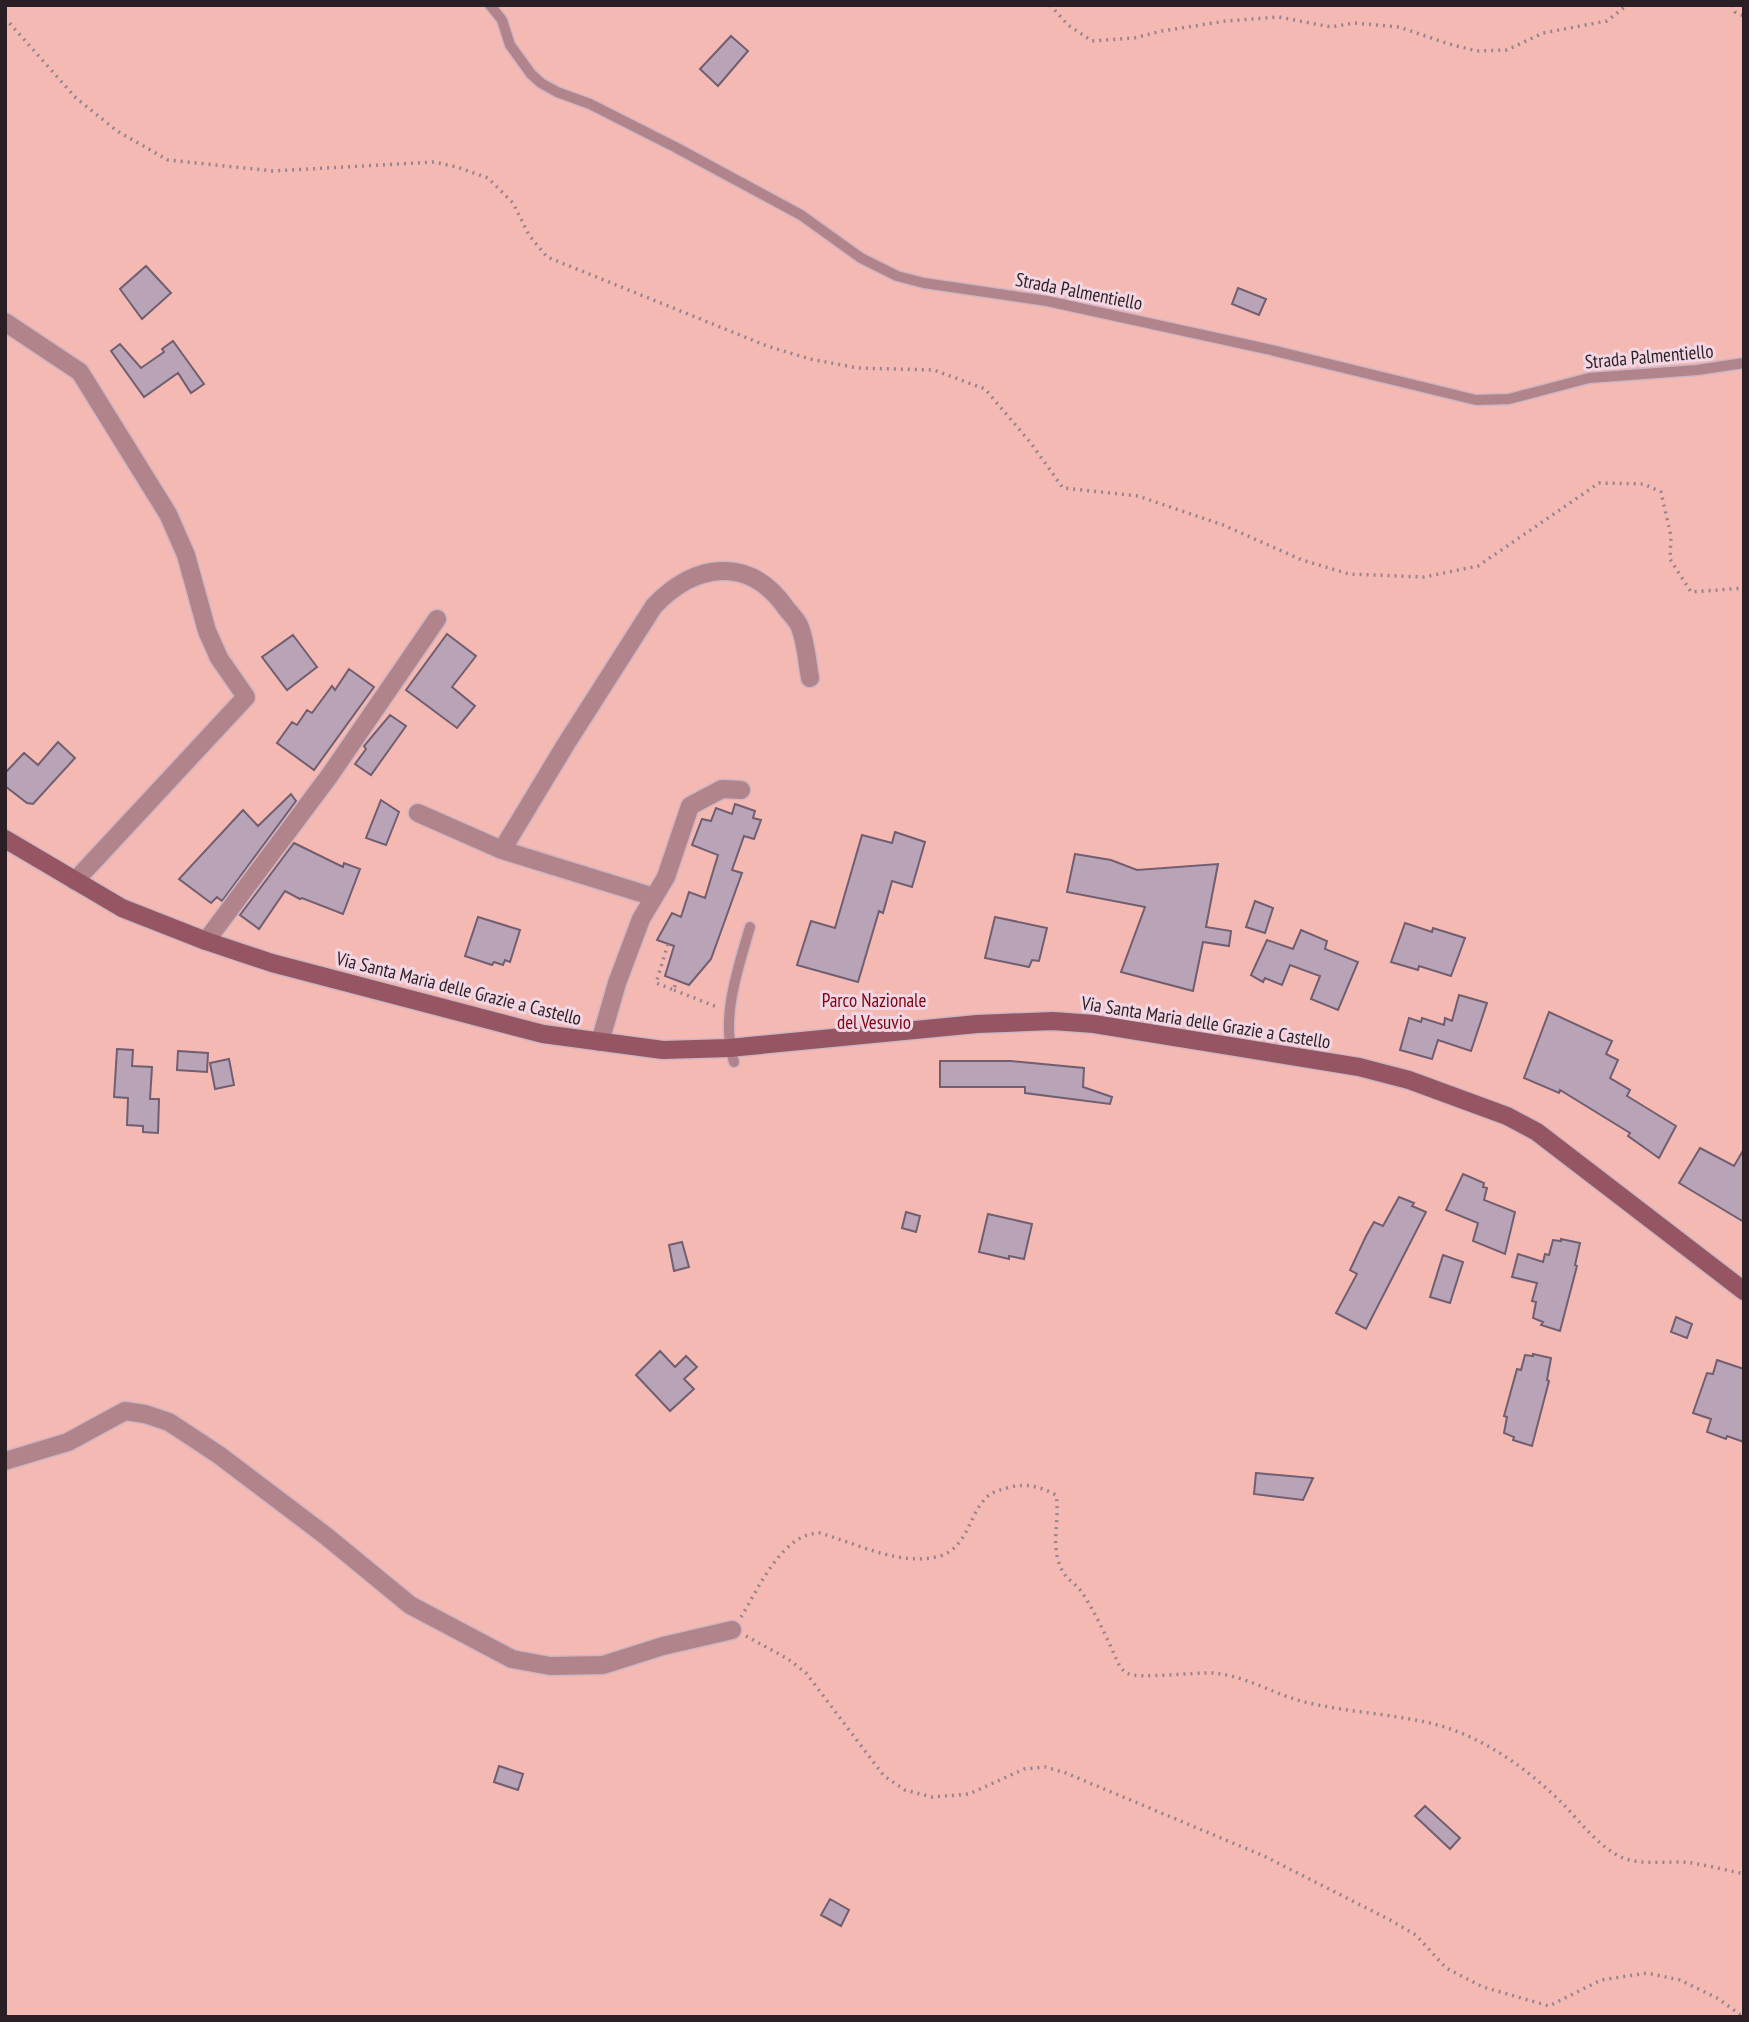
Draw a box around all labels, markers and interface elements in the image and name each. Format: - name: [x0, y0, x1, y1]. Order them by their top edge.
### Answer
- street label: Strada Palmentiello: [1013, 267, 1145, 315]
- street label: Strada Palmentiello: [1584, 338, 1714, 374]
- street label: Via Santa Maria delle Grazie a Castello: [333, 946, 584, 1030]
- park label: Parco Nazionale del Vesuvio: [822, 988, 927, 1034]
- street label: Via Santa Maria delle Grazie a Castello: [1079, 990, 1332, 1054]

